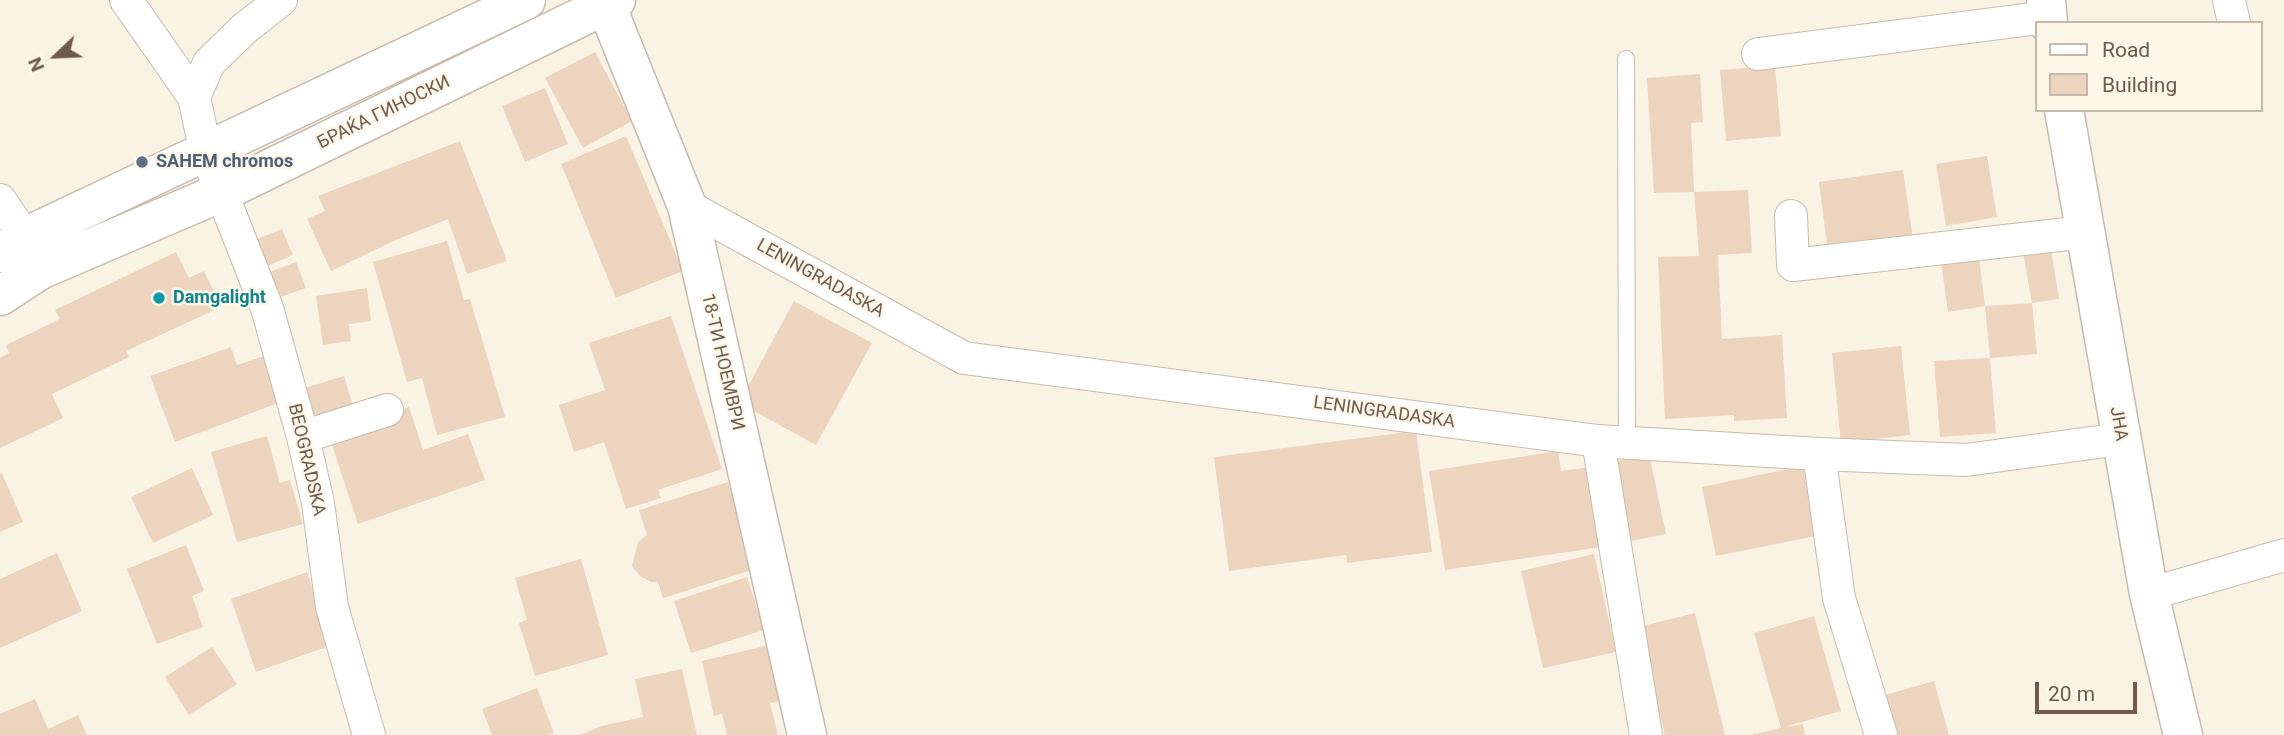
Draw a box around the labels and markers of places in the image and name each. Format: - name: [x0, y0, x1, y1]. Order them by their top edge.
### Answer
- place label: SAHEM chromos: [156, 151, 293, 173]
- marker: SAHEM chromos: [134, 154, 150, 170]
- place label: Damgalight: [173, 287, 266, 309]
- marker: Damgalight: [151, 290, 167, 306]

